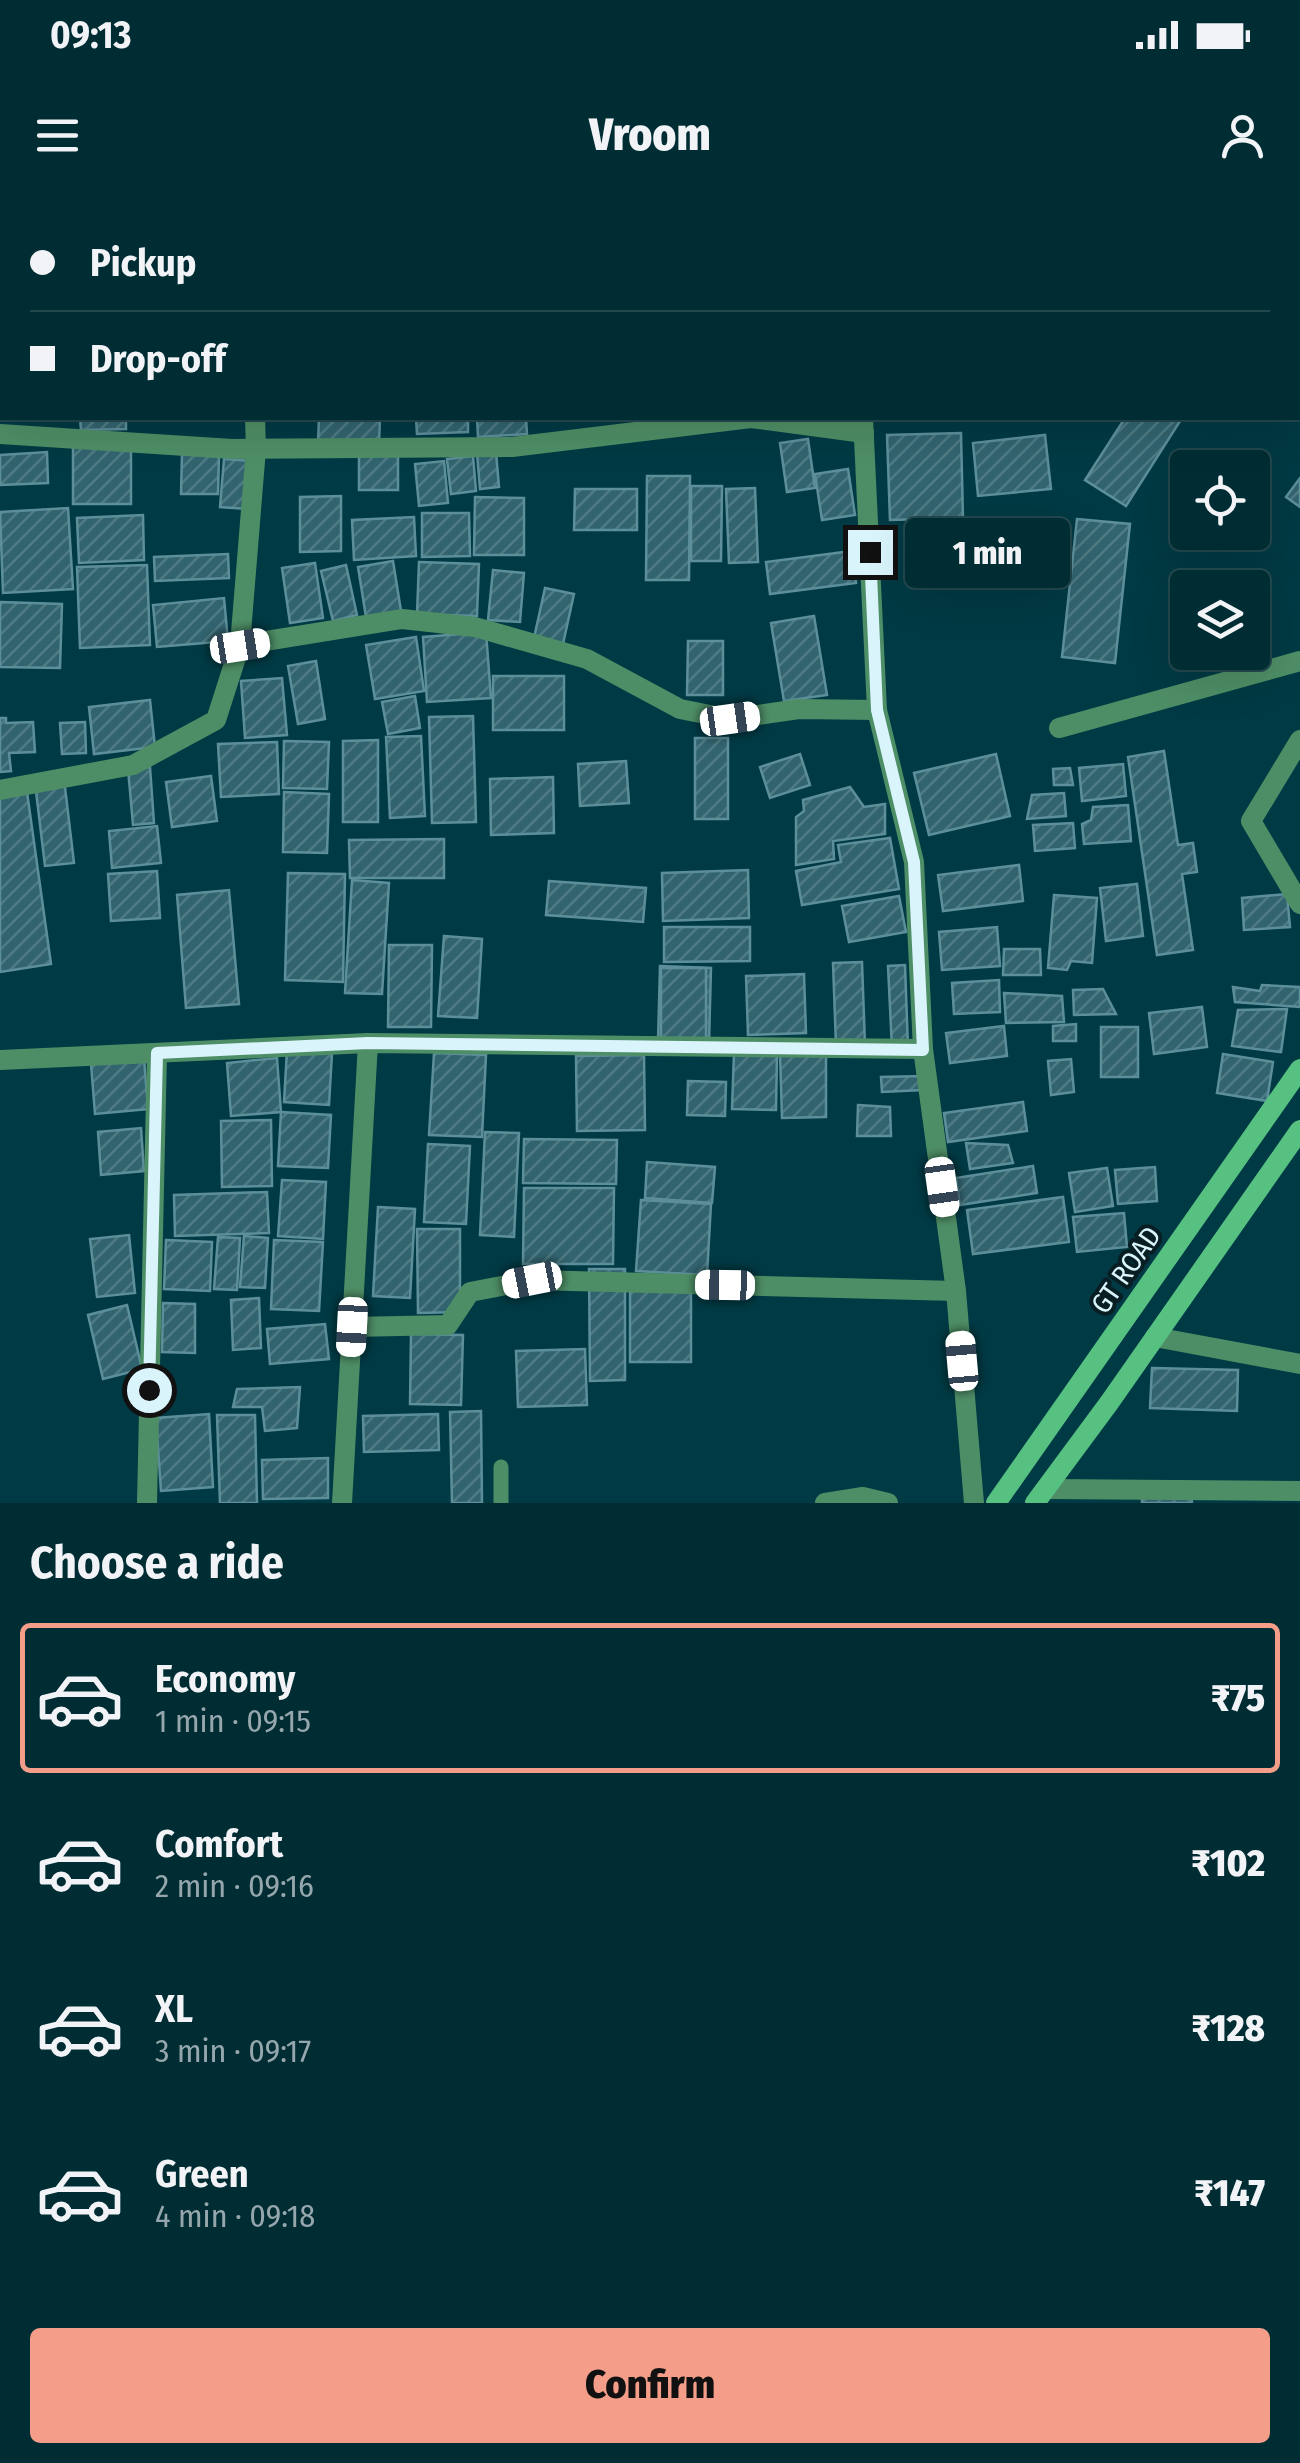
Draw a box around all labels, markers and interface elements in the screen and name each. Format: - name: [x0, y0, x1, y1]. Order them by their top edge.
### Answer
- text: 09:13: [50, 12, 132, 58]
- icon: menu: [30, 108, 85, 163]
- text: Vroom: [589, 108, 711, 162]
- icon: person: [1215, 108, 1270, 163]
- text: Pickup: [90, 240, 196, 286]
- text: Drop-off: [90, 336, 226, 382]
- map controls: [1170, 450, 1270, 670]
- button: locate: [1170, 450, 1270, 550]
- callout: 1 min: [905, 517, 1070, 587]
- route end: [848, 530, 893, 575]
- text: 1 min: [953, 534, 1022, 572]
- button: layers: [1170, 570, 1270, 670]
- car: [208, 626, 272, 666]
- car: [698, 700, 762, 738]
- car: [923, 1155, 961, 1219]
- street label: GT ROAD: [1084, 1220, 1168, 1320]
- car: [500, 1260, 564, 1300]
- car: [695, 1269, 755, 1301]
- car: [335, 1296, 369, 1358]
- car: [944, 1330, 980, 1392]
- route start: [127, 1368, 172, 1413]
- text: Choose a ride: [30, 1536, 284, 1590]
- icon: car: [35, 1653, 125, 1743]
- text: Economy: [155, 1656, 295, 1702]
- text: ₹75: [1211, 1675, 1265, 1721]
- text: 1 min · 09:15: [155, 1702, 311, 1740]
- icon: car: [35, 1818, 125, 1908]
- text: Comfort: [155, 1821, 283, 1867]
- text: ₹102: [1191, 1840, 1265, 1886]
- text: 2 min · 09:16: [155, 1867, 314, 1905]
- icon: car: [35, 1983, 125, 2073]
- text: XL: [155, 1986, 193, 2032]
- text: ₹128: [1192, 2005, 1265, 2051]
- text: 3 min · 09:17: [155, 2032, 311, 2070]
- icon: car: [35, 2148, 125, 2238]
- text: Green: [155, 2151, 249, 2197]
- text: ₹147: [1194, 2170, 1265, 2216]
- text: 4 min · 09:18: [155, 2197, 315, 2235]
- button: Confirm: [30, 2328, 1270, 2443]

